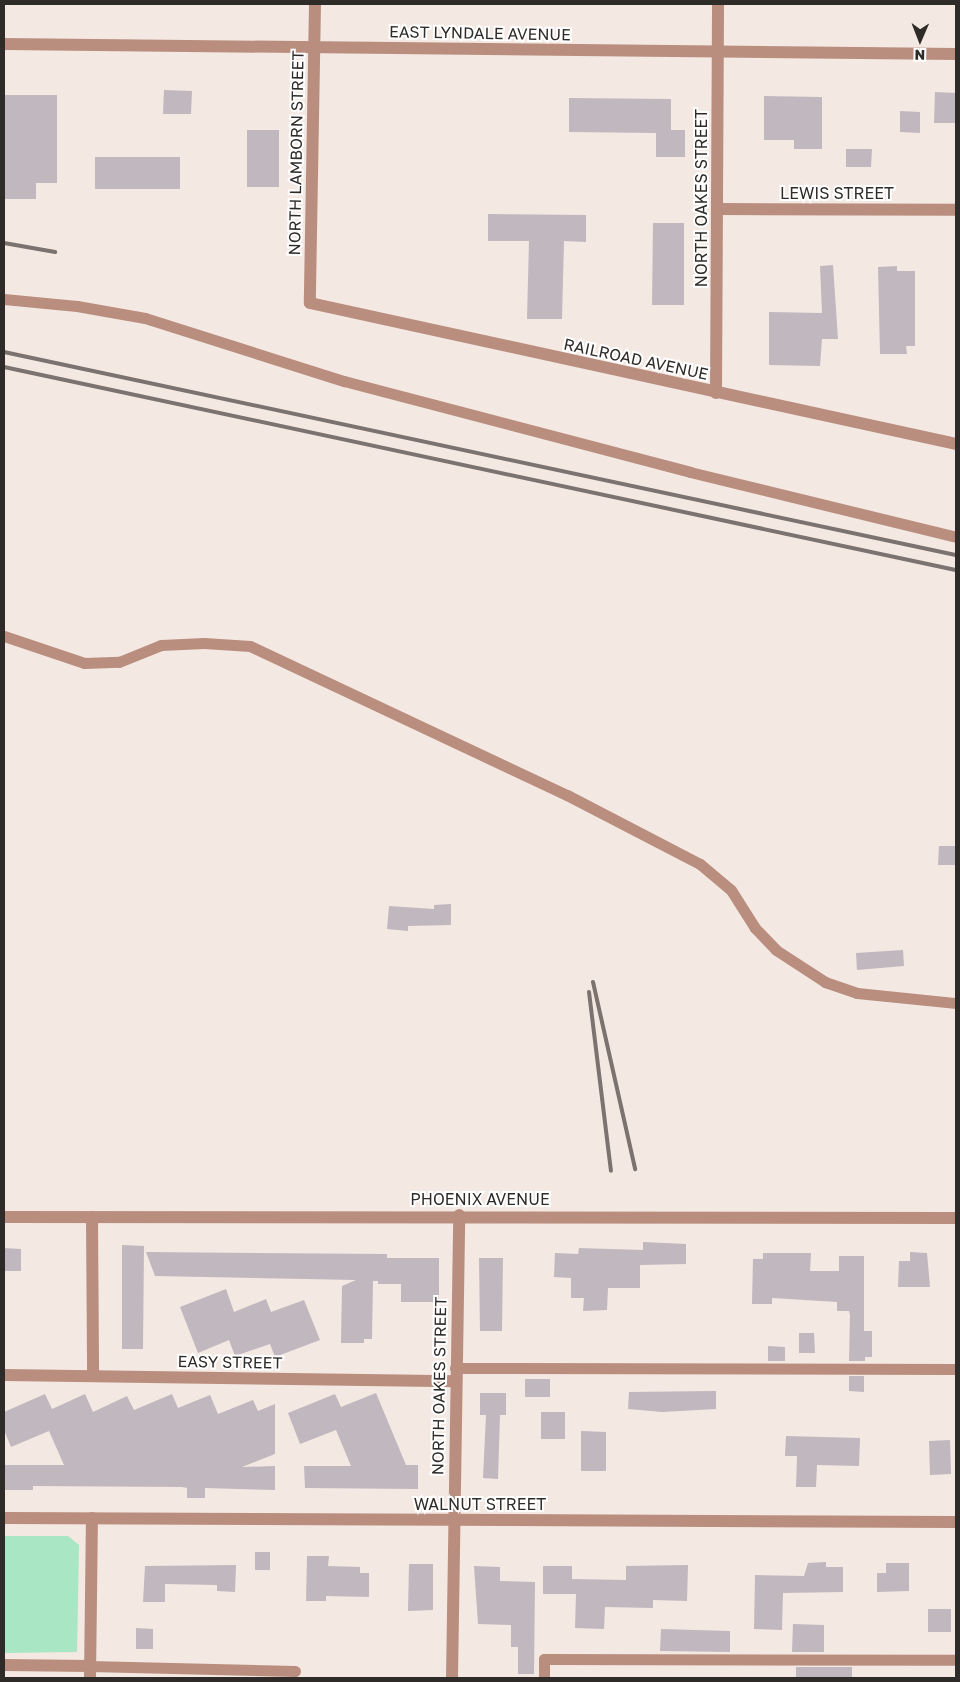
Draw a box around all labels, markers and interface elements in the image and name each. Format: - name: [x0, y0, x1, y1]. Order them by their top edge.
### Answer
- north arrow: [895, 15, 945, 65]
- street label: EAST LYNDALE AVENUE: [389, 22, 571, 44]
- text: N: [914, 47, 925, 64]
- street label: NORTH LAMBORN STREET: [285, 50, 307, 256]
- street label: NORTH OAKES STREET: [691, 109, 711, 287]
- street label: LEWIS STREET: [780, 183, 894, 203]
- street label: RAILROAD AVENUE: [562, 334, 710, 384]
- street label: PHOENIX AVENUE: [410, 1189, 550, 1209]
- street label: NORTH OAKES STREET: [428, 1297, 450, 1475]
- street label: EASY STREET: [177, 1351, 283, 1373]
- street label: WALNUT STREET: [414, 1494, 546, 1514]

